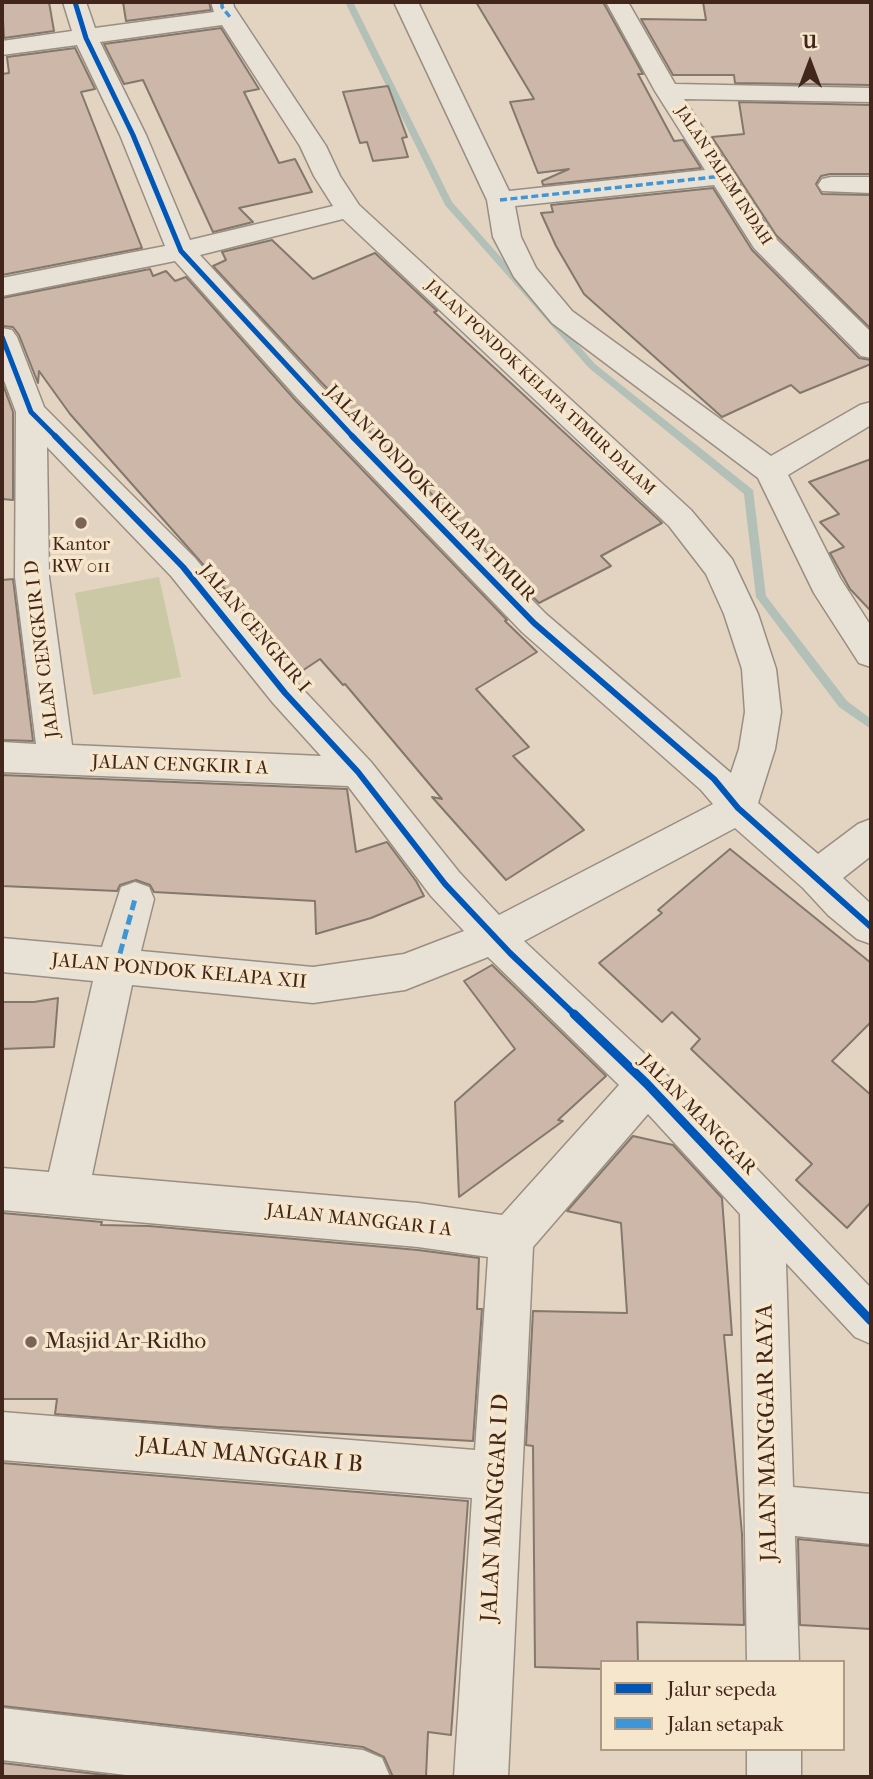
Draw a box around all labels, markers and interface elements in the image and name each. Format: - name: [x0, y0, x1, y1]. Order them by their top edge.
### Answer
- north arrow: [775, 28, 845, 98]
- text: U: [803, 31, 817, 53]
- street label: JALAN PALEM INDAH: [671, 103, 775, 249]
- street label: JALAN PONDOK KELAPA TIMUR DALAM: [421, 276, 659, 500]
- street label: JALAN PONDOK KELAPA TIMUR: [320, 381, 540, 607]
- marker: Kantor RW 011: [73, 515, 89, 531]
- place label: Kantor RW 011: [51, 534, 111, 578]
- street label: JALAN CENGKIR I D: [21, 559, 65, 739]
- street label: JALAN CENGKIR I: [194, 560, 314, 698]
- street label: JALAN CENGKIR I A: [91, 752, 269, 780]
- street label: JALAN PONDOK KELAPA XII: [50, 949, 308, 995]
- street label: JALAN MANGGAR: [634, 1050, 760, 1180]
- street label: JALAN MANGGAR I A: [265, 1200, 453, 1242]
- street label: JALAN MANGGAR RAYA: [752, 1304, 784, 1562]
- place label: Masjid Ar-Ridho: [45, 1328, 206, 1356]
- marker: Masjid Ar-Ridho: [23, 1334, 39, 1350]
- street label: JALAN MANGGAR I D: [476, 1393, 516, 1623]
- street label: JALAN MANGGAR I B: [136, 1432, 364, 1480]
- legend: [600, 1660, 845, 1751]
- text: Jalur sepeda: [667, 1677, 776, 1701]
- text: Jalan setapak: [667, 1712, 784, 1736]

